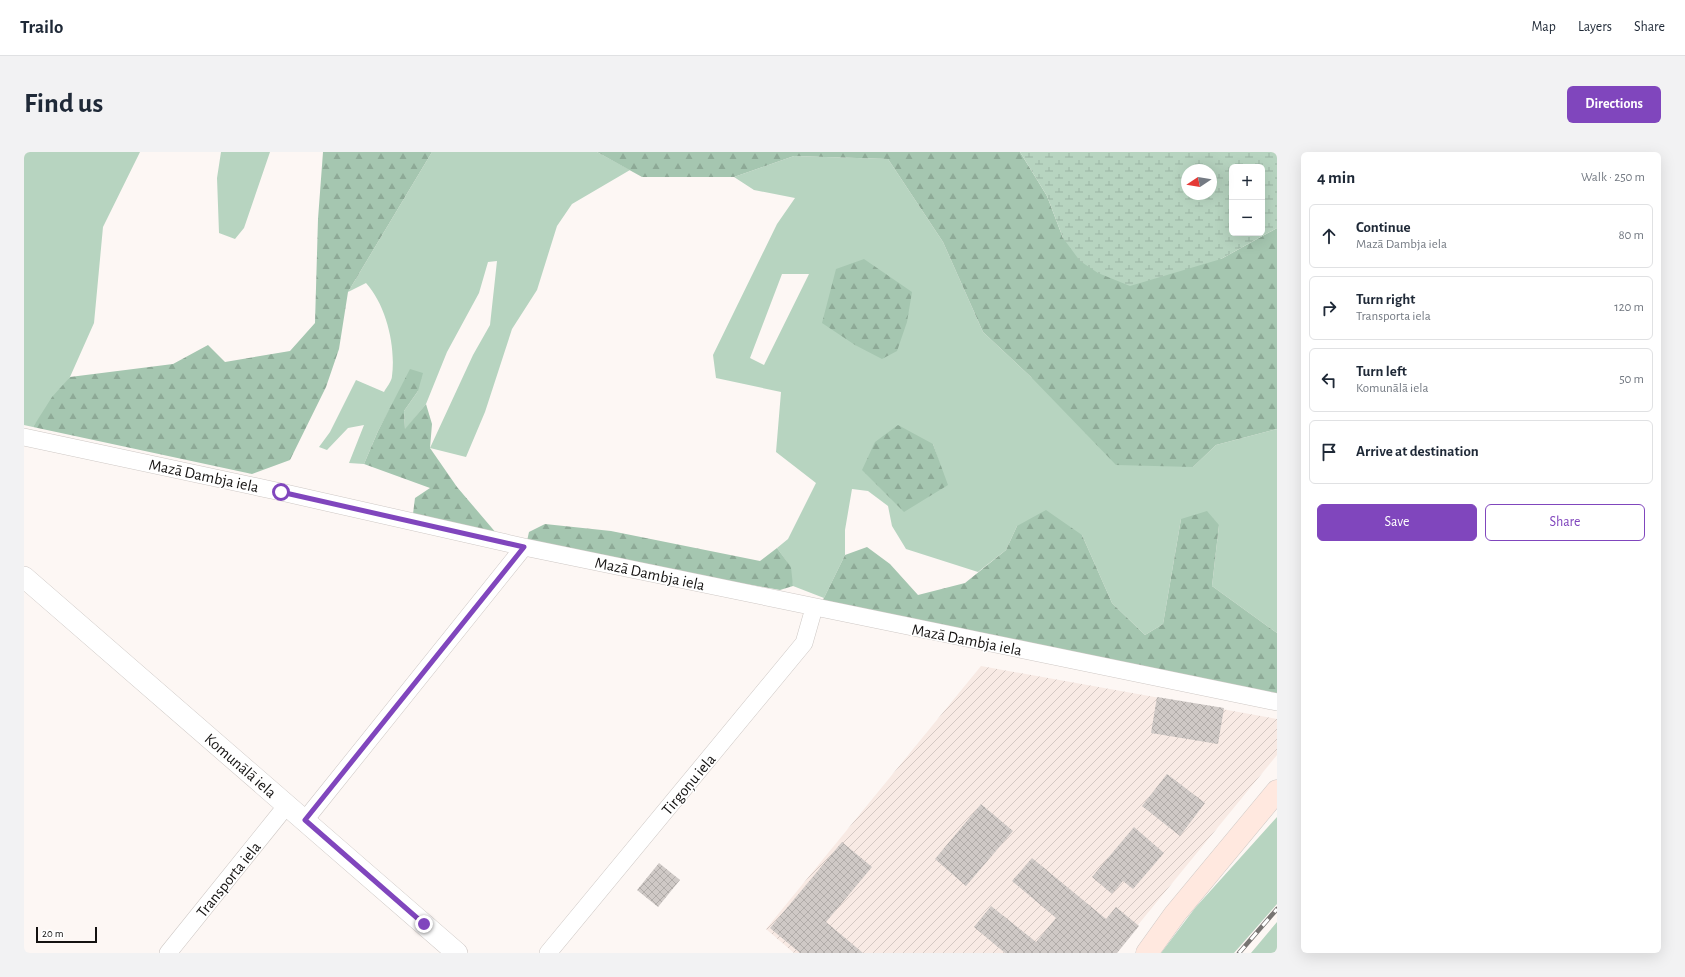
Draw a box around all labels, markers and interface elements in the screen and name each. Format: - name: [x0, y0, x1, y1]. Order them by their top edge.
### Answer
- text: Trailo: [20, 18, 63, 37]
- text: Map: [1531, 20, 1556, 34]
- text: Layers: [1578, 20, 1612, 34]
- text: Share: [1634, 20, 1665, 34]
- button: Directions: [1567, 86, 1661, 123]
- text: Find us: [24, 90, 103, 118]
- north arrow: [1181, 164, 1217, 200]
- map controls: [1229, 164, 1265, 236]
- button: +: [1229, 164, 1265, 200]
- text: 4 min: [1317, 169, 1355, 186]
- text: Walk · 250 m: [1581, 171, 1645, 184]
- button: −: [1229, 200, 1265, 236]
- text: Continue: [1356, 220, 1411, 235]
- icon: ahead: [1318, 225, 1340, 247]
- text: 80 m: [1618, 229, 1644, 242]
- text: Mazā Dambja iela: [1356, 238, 1447, 251]
- text: Turn right: [1356, 292, 1415, 307]
- icon: right: [1318, 297, 1340, 319]
- text: 120 m: [1614, 301, 1644, 314]
- text: Transporta iela: [1356, 310, 1431, 323]
- text: Turn left: [1356, 364, 1407, 379]
- icon: left: [1318, 369, 1340, 391]
- text: 50 m: [1619, 373, 1644, 386]
- text: Komunālā iela: [1356, 382, 1428, 395]
- icon: arrive: [1318, 441, 1340, 463]
- text: Arrive at destination: [1356, 444, 1479, 459]
- street label: Mazā Dambja iela: [147, 457, 260, 496]
- route start: [272, 483, 290, 501]
- button: Save: [1317, 504, 1477, 541]
- button: Share: [1485, 504, 1645, 541]
- street label: Mazā Dambja iela: [593, 555, 706, 594]
- street label: Mazā Dambja iela: [910, 621, 1023, 659]
- street label: Komunālā iela: [201, 730, 279, 801]
- street label: Tirgoņu iela: [659, 751, 720, 819]
- street label: Transporta iela: [194, 839, 264, 920]
- route end: [415, 915, 433, 933]
- scale bar: [36, 925, 97, 944]
- text: 20 m: [42, 928, 63, 939]

